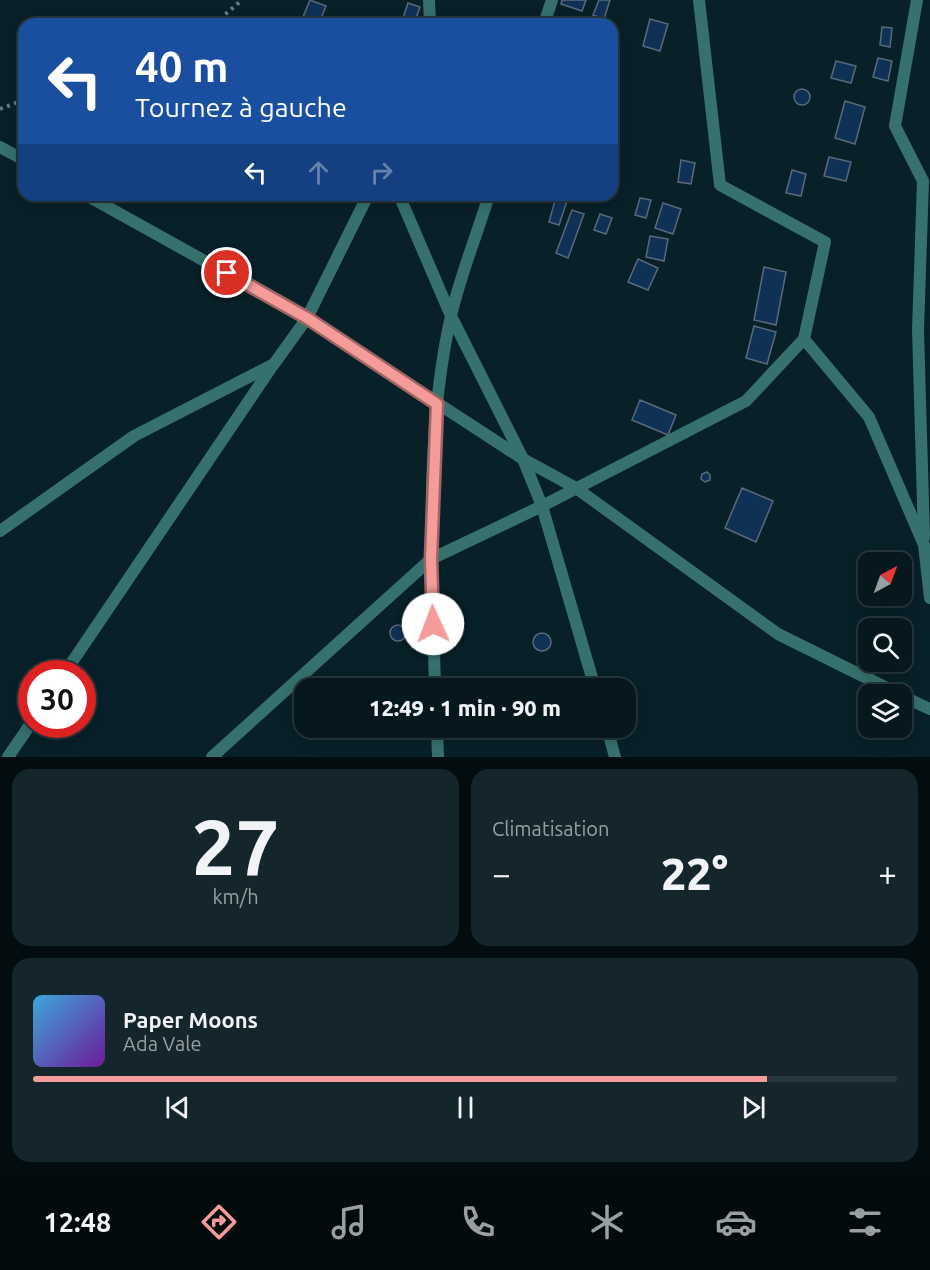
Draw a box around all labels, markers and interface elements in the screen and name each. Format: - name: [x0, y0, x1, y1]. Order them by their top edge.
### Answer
- icon: left: [36, 42, 114, 120]
- text: 40 m: [135, 43, 229, 90]
- text: Tournez à gauche: [135, 92, 347, 122]
- icon: left: [239, 156, 272, 189]
- icon: ahead: [302, 156, 335, 189]
- icon: right: [365, 156, 398, 189]
- pin: [201, 247, 252, 298]
- icon: arrive: [210, 256, 243, 289]
- north arrow: [858, 552, 912, 606]
- map controls: [858, 552, 912, 738]
- position arrow: [401, 592, 465, 656]
- button: search: [858, 618, 912, 672]
- speed limit sign: 30: [18, 660, 96, 738]
- button: layers: [858, 684, 912, 738]
- text: 12:49 · 1 min · 90 m: [369, 695, 561, 720]
- text: 27: [192, 802, 279, 890]
- text: Climatisation: [492, 817, 609, 840]
- text: 22°: [661, 848, 728, 899]
- text: −: [492, 855, 511, 892]
- text: +: [878, 855, 897, 892]
- text: km/h: [212, 885, 259, 908]
- text: Paper Moons: [123, 1007, 258, 1032]
- text: Ada Vale: [123, 1032, 201, 1055]
- icon: previous: [161, 1091, 194, 1124]
- icon: pause: [449, 1091, 482, 1124]
- icon: next: [737, 1091, 770, 1124]
- icon: directions: [198, 1201, 240, 1243]
- icon: music: [328, 1201, 370, 1243]
- icon: phone: [457, 1201, 499, 1243]
- icon: climate: [586, 1201, 628, 1243]
- icon: car: [715, 1201, 757, 1243]
- icon: filters: [844, 1201, 886, 1243]
- text: 12:48: [44, 1207, 111, 1237]

